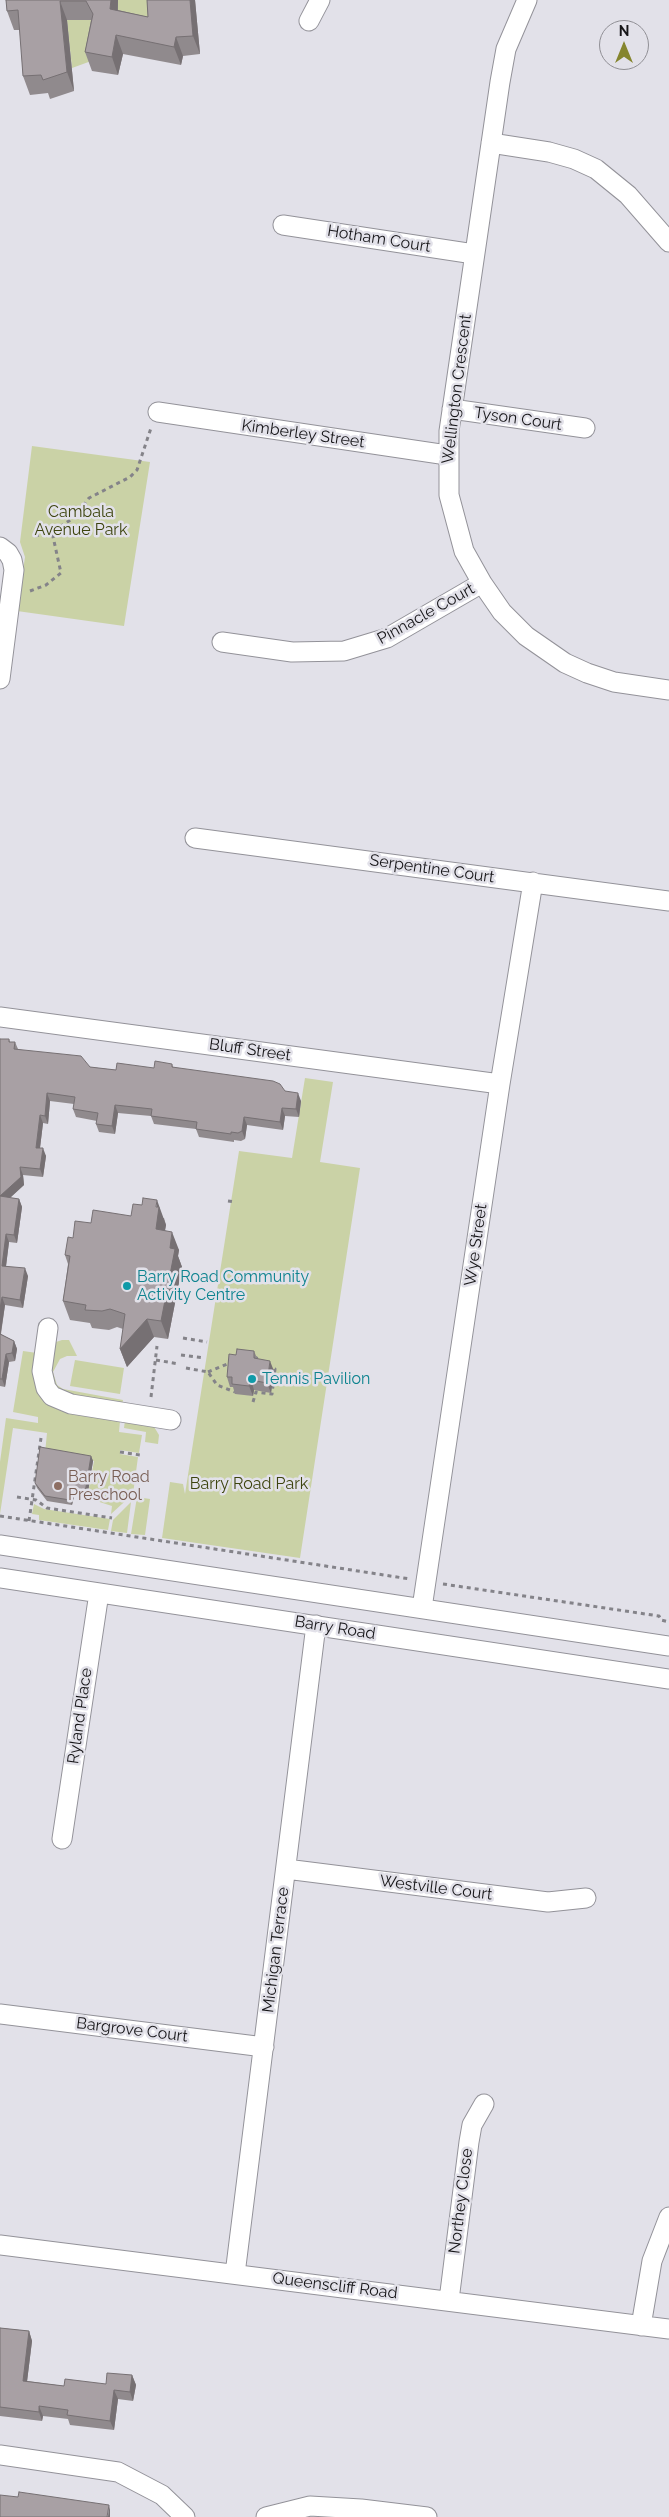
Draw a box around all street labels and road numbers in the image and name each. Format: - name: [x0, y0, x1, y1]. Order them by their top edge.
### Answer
- street label: Hotham Court: [326, 221, 432, 257]
- street label: Wellington Crescent: [438, 313, 476, 465]
- street label: Tyson Court: [473, 403, 563, 435]
- street label: Kimberley Street: [240, 416, 366, 452]
- street label: Pinnacle Court: [374, 579, 478, 649]
- street label: Serpentine Court: [368, 851, 496, 887]
- street label: Bluff Street: [208, 1035, 292, 1065]
- street label: Wye Street: [461, 1203, 491, 1287]
- street label: Barry Road: [293, 1612, 377, 1644]
- street label: Ryland Place: [64, 1667, 96, 1765]
- street label: Westville Court: [379, 1872, 493, 1904]
- street label: Michigan Terrace: [259, 1886, 293, 2014]
- street label: Bargrove Court: [75, 2014, 189, 2046]
- street label: Northey Close: [445, 2147, 477, 2255]
- street label: Queenscliff Road: [271, 2269, 399, 2303]

